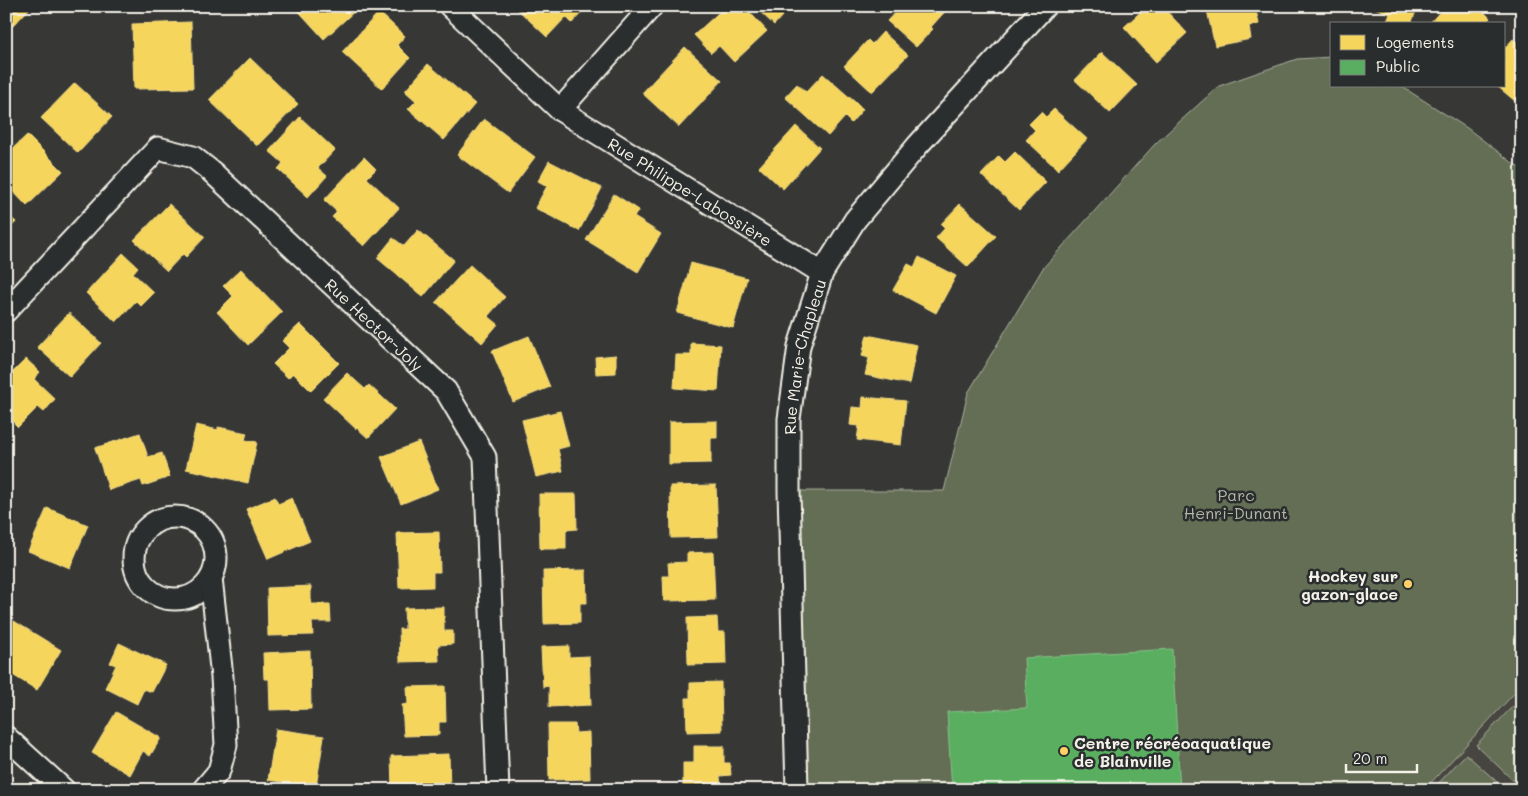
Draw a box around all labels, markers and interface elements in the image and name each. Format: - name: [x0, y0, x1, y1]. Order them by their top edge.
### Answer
- legend: [1330, 22, 1506, 88]
- text: Logements: [1376, 32, 1454, 52]
- text: Public: [1376, 56, 1420, 76]
- street label: Rue Philippe-Labossière: [604, 132, 776, 250]
- street label: Rue Hector-Joly: [321, 273, 428, 375]
- street label: Rue Marie-Chapleau: [779, 276, 830, 435]
- park label: Parc Henri-Dunant: [1184, 484, 1288, 523]
- place label: Hockey sur gazon-glace: [1301, 565, 1398, 604]
- marker: Hockey sur gazon-glace: [1402, 578, 1414, 590]
- place label: Centre récréoaquatique de Blainville: [1074, 732, 1271, 771]
- scale bar: [1346, 741, 1417, 773]
- marker: Centre récréoaquatique de Blainville: [1058, 745, 1070, 757]
- text: 20 m: [1353, 748, 1387, 768]

